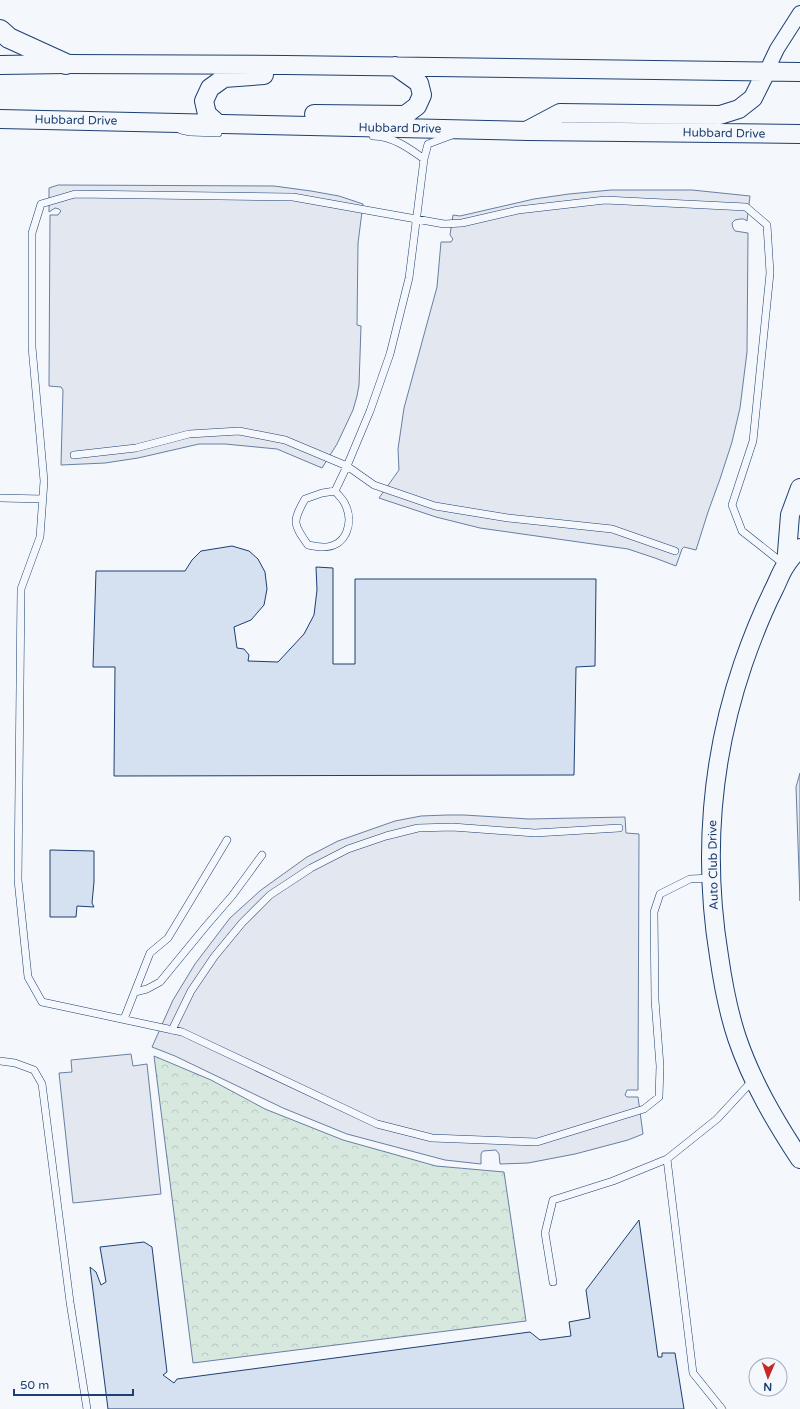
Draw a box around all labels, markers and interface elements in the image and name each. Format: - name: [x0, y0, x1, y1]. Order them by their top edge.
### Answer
- street label: Hubbard Drive: [35, 112, 118, 128]
- street label: Hubbard Drive: [359, 120, 442, 136]
- street label: Hubbard Drive: [683, 125, 766, 141]
- street label: Auto Club Drive: [705, 820, 721, 910]
- north arrow: [748, 1357, 788, 1397]
- scale bar: [14, 1371, 133, 1397]
- text: 50 m: [20, 1378, 49, 1392]
- text: N: [763, 1380, 772, 1393]

